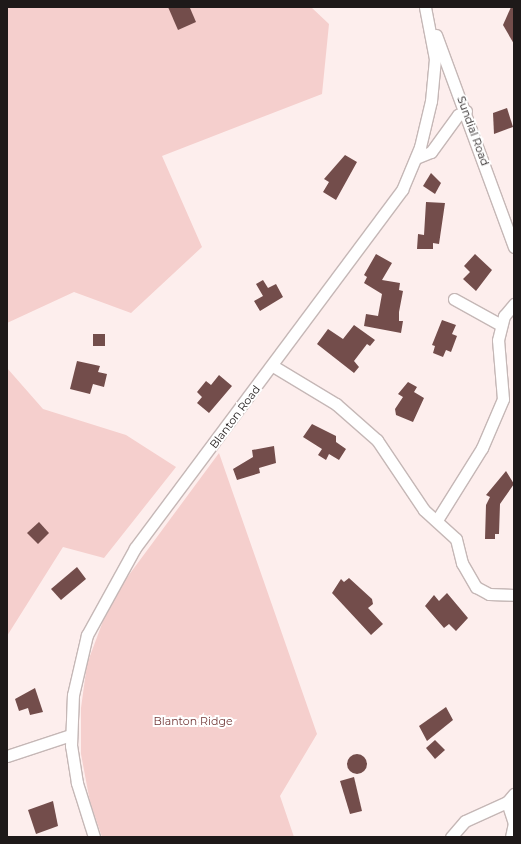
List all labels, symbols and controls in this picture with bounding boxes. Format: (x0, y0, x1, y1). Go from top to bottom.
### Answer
street label: Sundial Road (454, 94, 492, 168)
street label: Blanton Road (207, 383, 263, 451)
park label: Blanton Ridge (153, 714, 233, 728)

